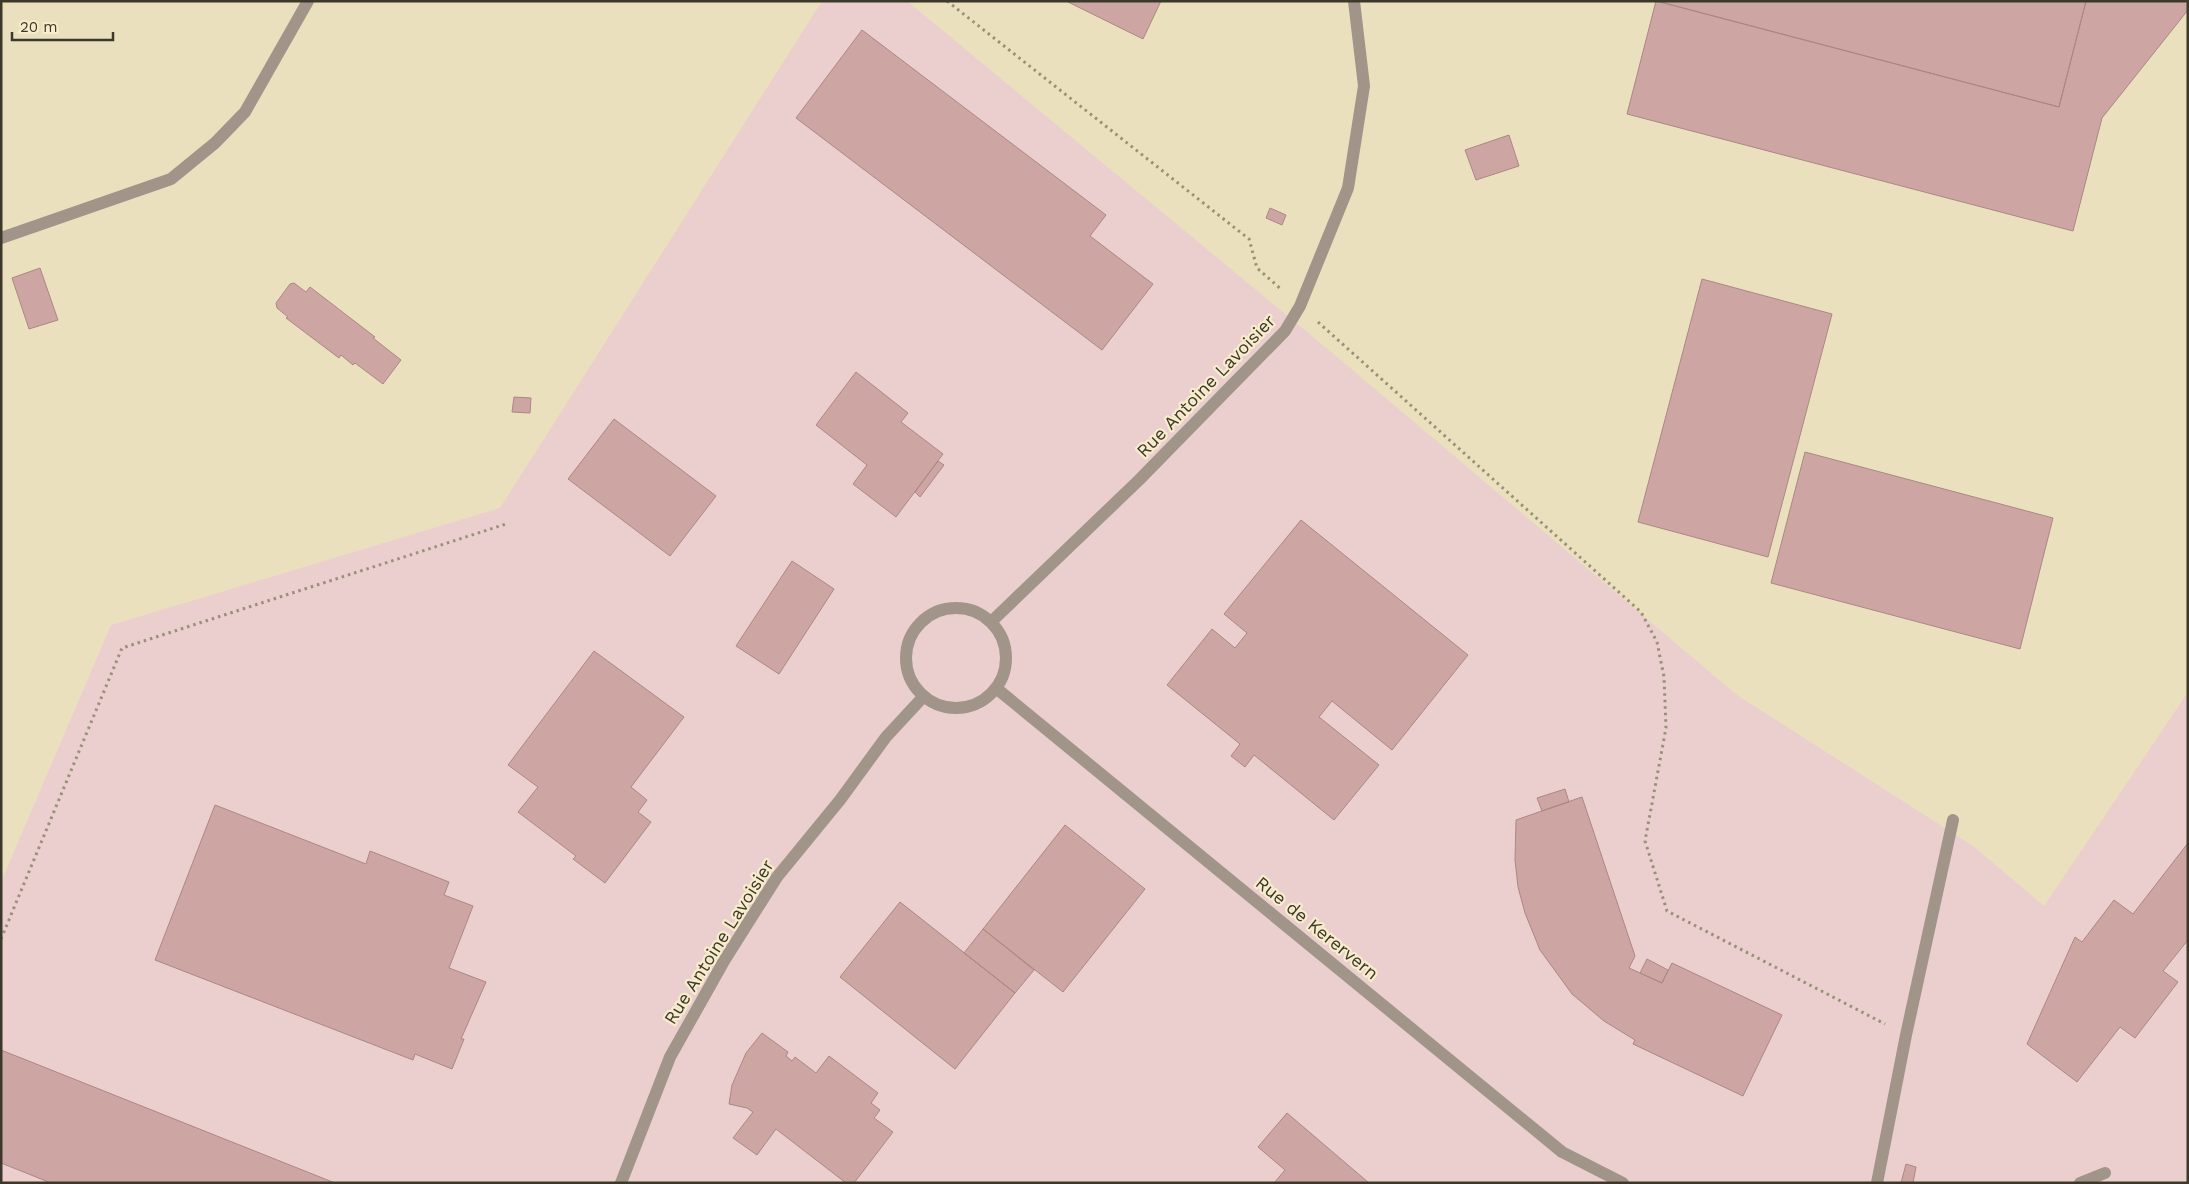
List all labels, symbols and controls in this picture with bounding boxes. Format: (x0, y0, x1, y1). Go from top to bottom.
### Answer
scale bar (12, 10, 114, 42)
text: 20 m (20, 18, 58, 36)
street label: Rue Antoine Lavoisier (1132, 310, 1279, 461)
street label: Rue Antoine Lavoisier (659, 856, 778, 1028)
street label: Rue de Kerervern (1252, 872, 1383, 983)

